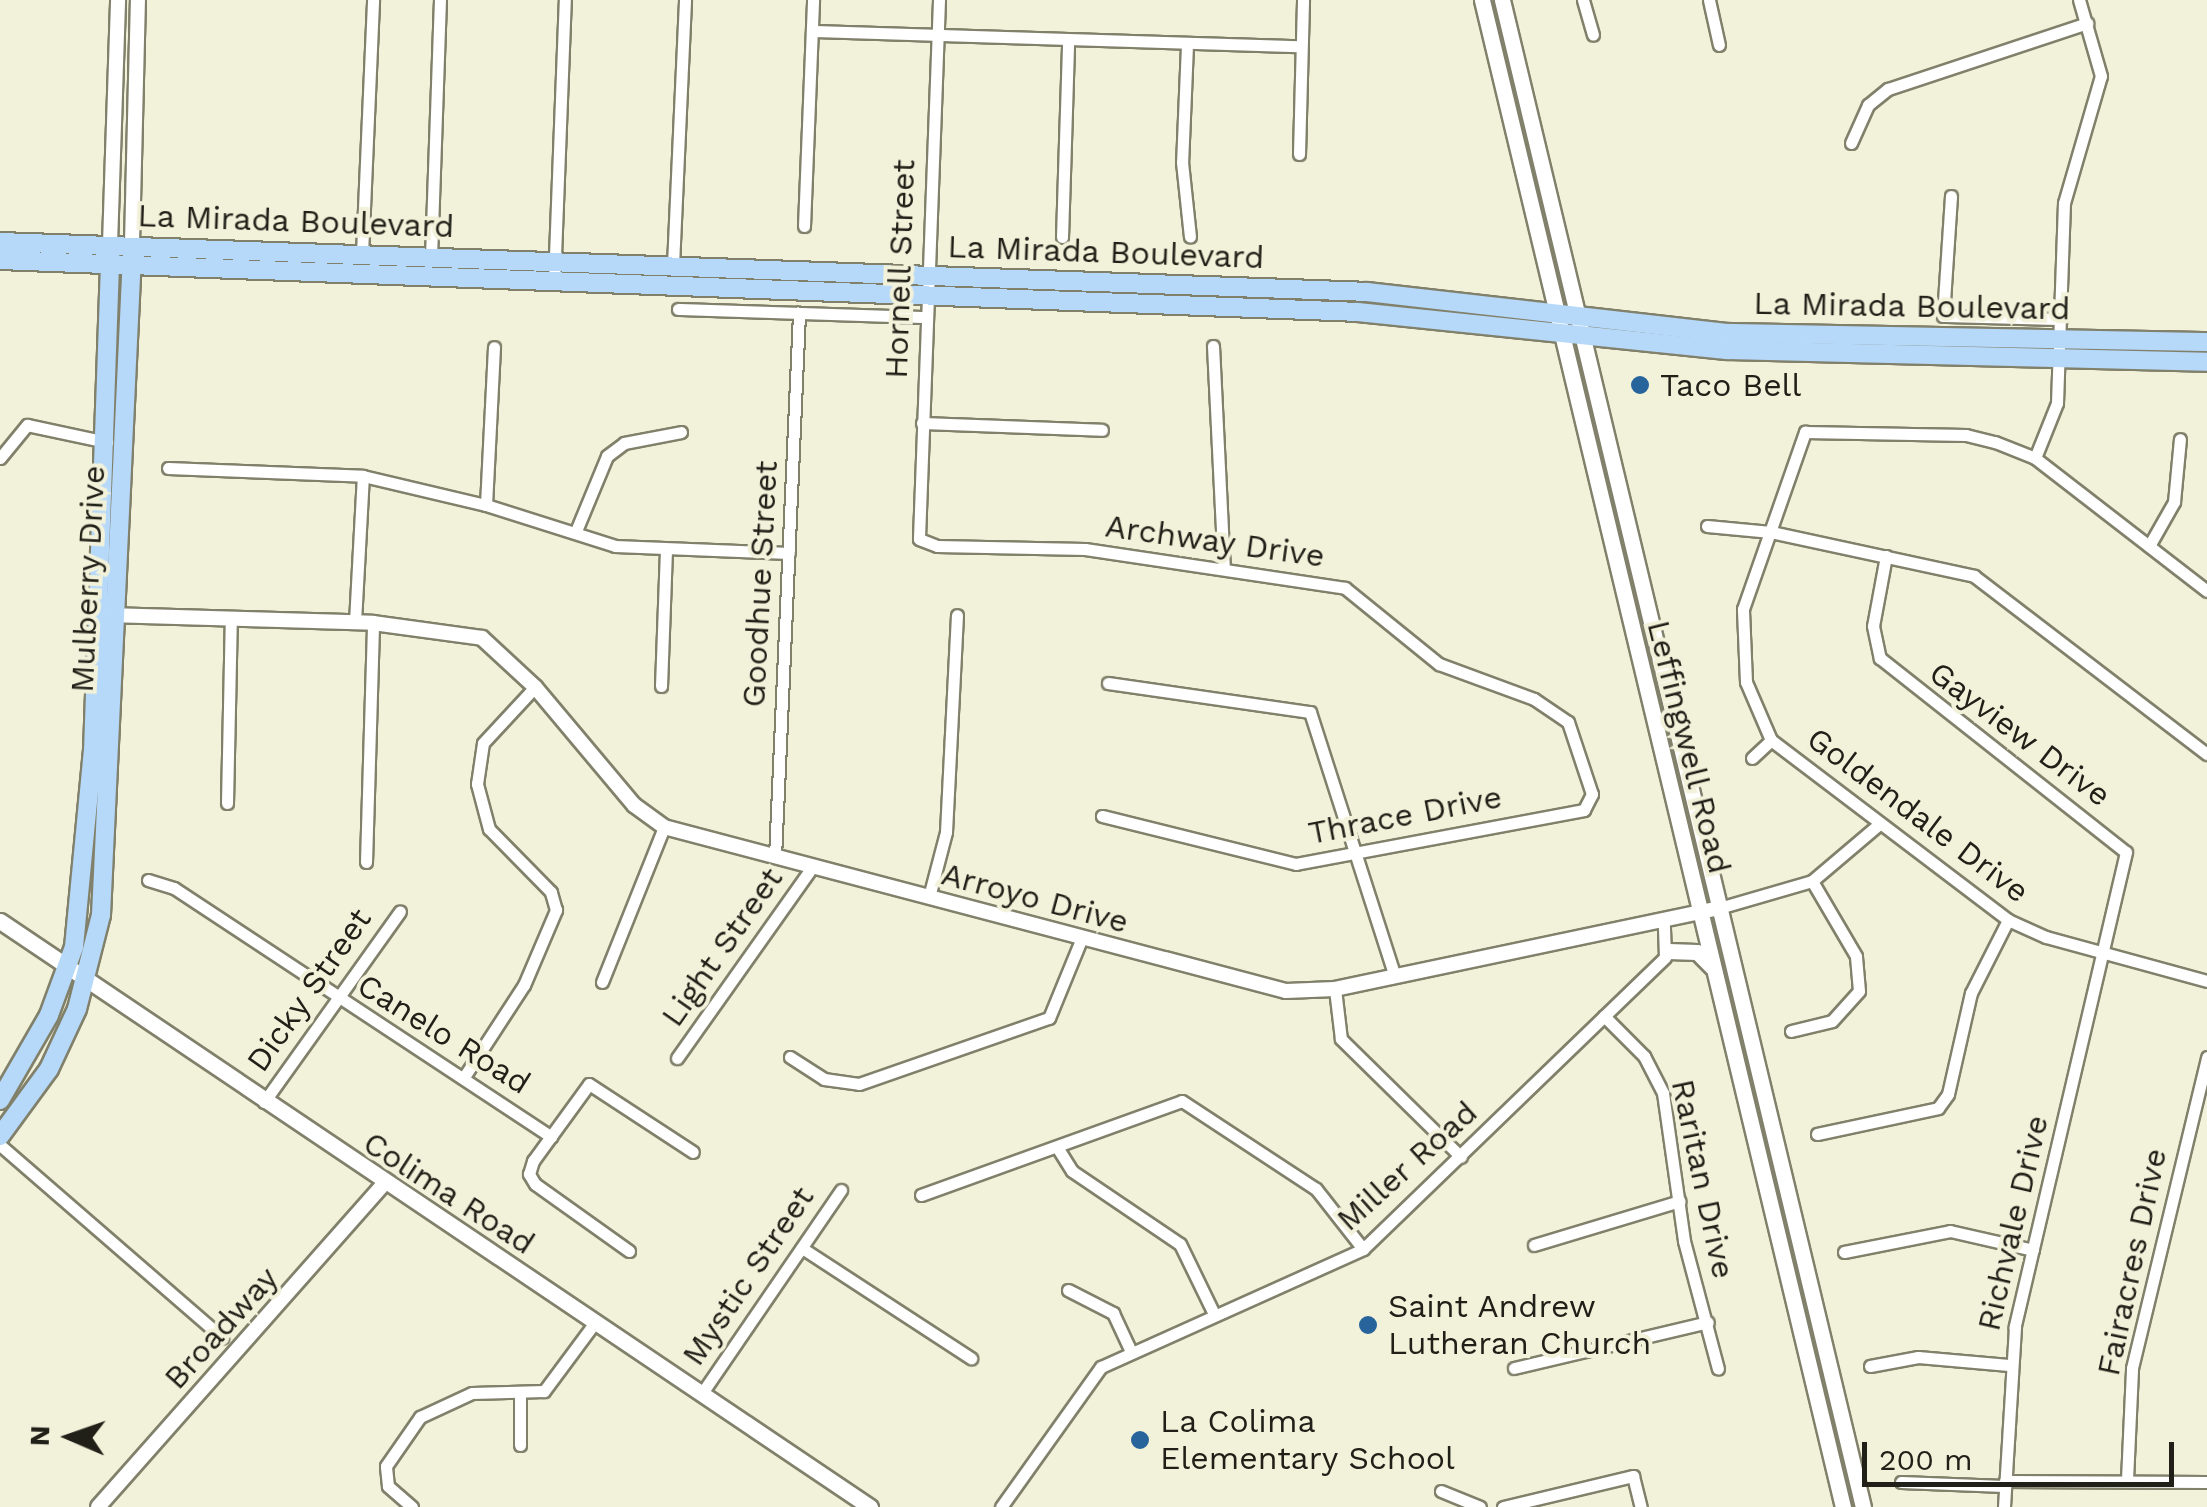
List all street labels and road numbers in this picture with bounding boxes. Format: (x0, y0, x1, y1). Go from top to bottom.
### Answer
street label: Hornell Street (877, 158, 923, 380)
street label: La Mirada Boulevard (136, 196, 456, 246)
street label: La Mirada Boulevard (946, 227, 1266, 277)
street label: La Mirada Boulevard (1752, 284, 2072, 328)
street label: Goodhue Street (734, 460, 786, 708)
street label: Mulberry Drive (63, 464, 113, 694)
street label: Archway Drive (1103, 507, 1327, 575)
street label: Leffingwell Road (1639, 616, 1739, 878)
street label: Gayview Drive (1922, 653, 2118, 815)
street label: Goldendale Drive (1800, 719, 2036, 911)
street label: Thrace Drive (1305, 777, 1505, 853)
street label: Arroyo Drive (937, 855, 1133, 941)
street label: Light Street (653, 860, 791, 1034)
street label: Dicky Street (238, 901, 380, 1079)
street label: Canelo Road (351, 966, 537, 1102)
street label: Raritan Drive (1663, 1076, 1743, 1282)
street label: Miller Road (1329, 1093, 1485, 1239)
street label: Richvale Drive (1970, 1111, 2056, 1335)
street label: Colima Road (356, 1123, 542, 1263)
street label: Fairacres Drive (2089, 1145, 2175, 1379)
street label: Mystic Street (674, 1179, 822, 1373)
street label: Broadway (156, 1259, 286, 1397)

